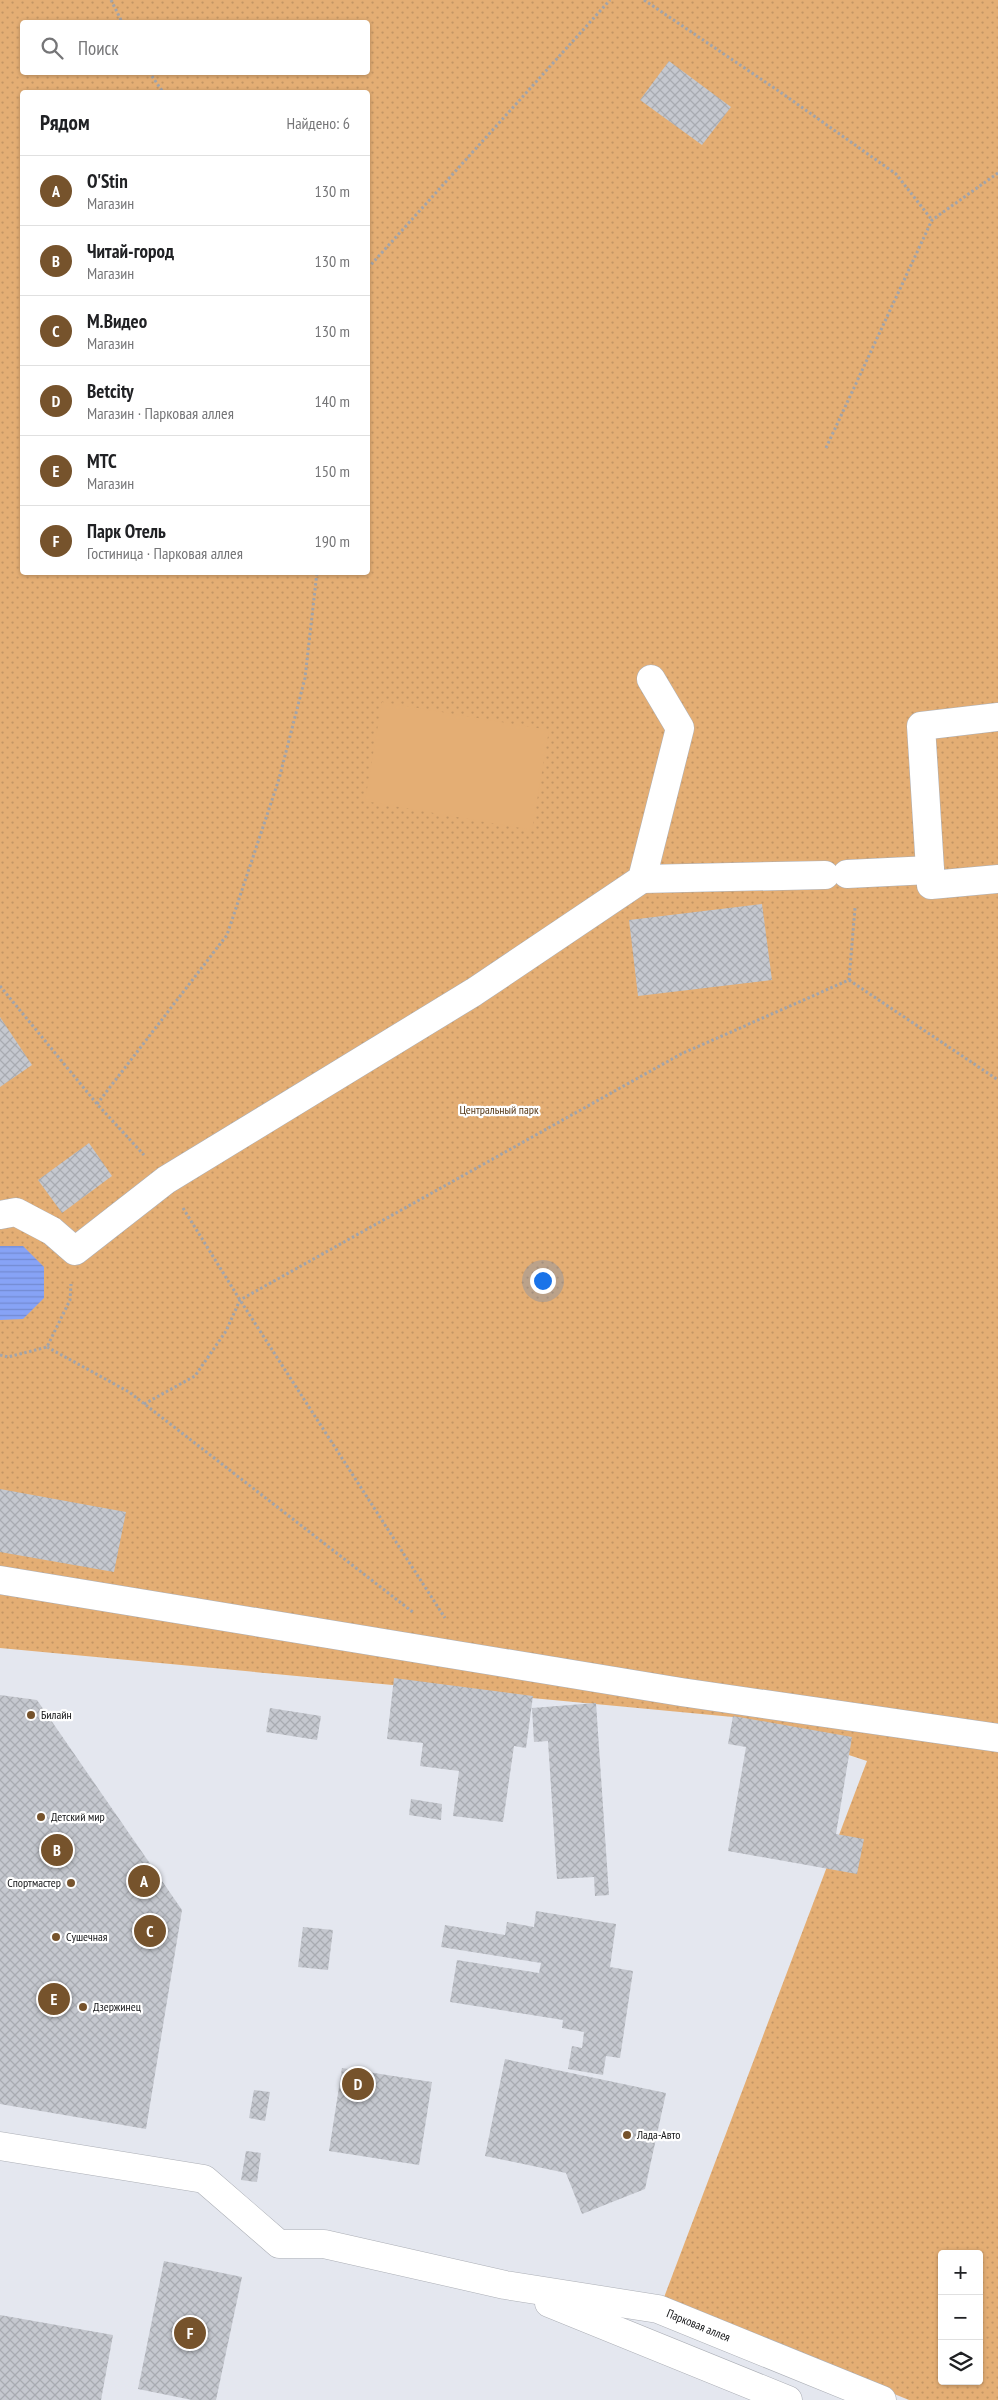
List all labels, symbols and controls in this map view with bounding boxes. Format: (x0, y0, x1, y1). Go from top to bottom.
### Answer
search box (20, 20, 370, 75)
icon: search (38, 34, 66, 62)
text: Поиск (78, 36, 119, 60)
text: Рядом (40, 109, 90, 136)
text: Найдено: 6 (287, 113, 350, 133)
text: O'Stin (87, 169, 128, 193)
text: A (52, 181, 60, 201)
text: 130 m (315, 181, 350, 201)
text: Магазин (87, 193, 134, 213)
text: Читай-город (87, 239, 174, 263)
text: B (52, 251, 60, 271)
text: 130 m (315, 251, 350, 271)
text: Магазин (87, 263, 134, 283)
text: М.Видео (87, 309, 147, 333)
text: C (52, 321, 60, 341)
text: 130 m (315, 321, 350, 341)
text: Магазин (87, 333, 134, 353)
text: Betcity (87, 379, 134, 403)
text: D (52, 391, 60, 411)
text: 140 m (315, 391, 350, 411)
text: Магазин · Парковая аллея (87, 403, 234, 423)
text: МТС (87, 449, 117, 473)
text: E (53, 461, 59, 481)
text: 150 m (315, 461, 350, 481)
text: Магазин (87, 473, 134, 493)
text: Парк Отель (87, 519, 166, 543)
text: F (53, 531, 59, 551)
text: 190 m (315, 531, 350, 551)
text: Гостиница · Парковая аллея (87, 543, 243, 563)
park label: Центральный парк (459, 1102, 539, 1117)
your location (530, 1268, 556, 1294)
place label: Билайн (41, 1707, 72, 1722)
marker: Билайн (25, 1709, 37, 1721)
place label: Детский мир (51, 1809, 105, 1824)
marker: Детский мир (35, 1811, 47, 1823)
pin: B (41, 1831, 73, 1869)
pin: A (128, 1862, 160, 1900)
place label: Спортмастер (7, 1875, 61, 1890)
marker: Спортмастер (65, 1877, 77, 1889)
pin: C (134, 1912, 166, 1950)
place label: Сушечная (66, 1929, 108, 1944)
marker: Сушечная (50, 1931, 62, 1943)
pin: E (38, 1980, 70, 2018)
place label: Дзержинец (93, 1999, 142, 2014)
marker: Дзержинец (77, 2001, 89, 2013)
pin: D (342, 2065, 374, 2103)
place label: Лада-Авто (636, 2127, 680, 2142)
marker: Лада-Авто (621, 2129, 633, 2141)
map controls (938, 2250, 983, 2385)
button: + (938, 2250, 983, 2295)
button: − (938, 2295, 983, 2340)
street label: Парковая аллея (665, 2305, 733, 2345)
pin: F (174, 2314, 206, 2352)
button: layers (938, 2340, 983, 2385)

